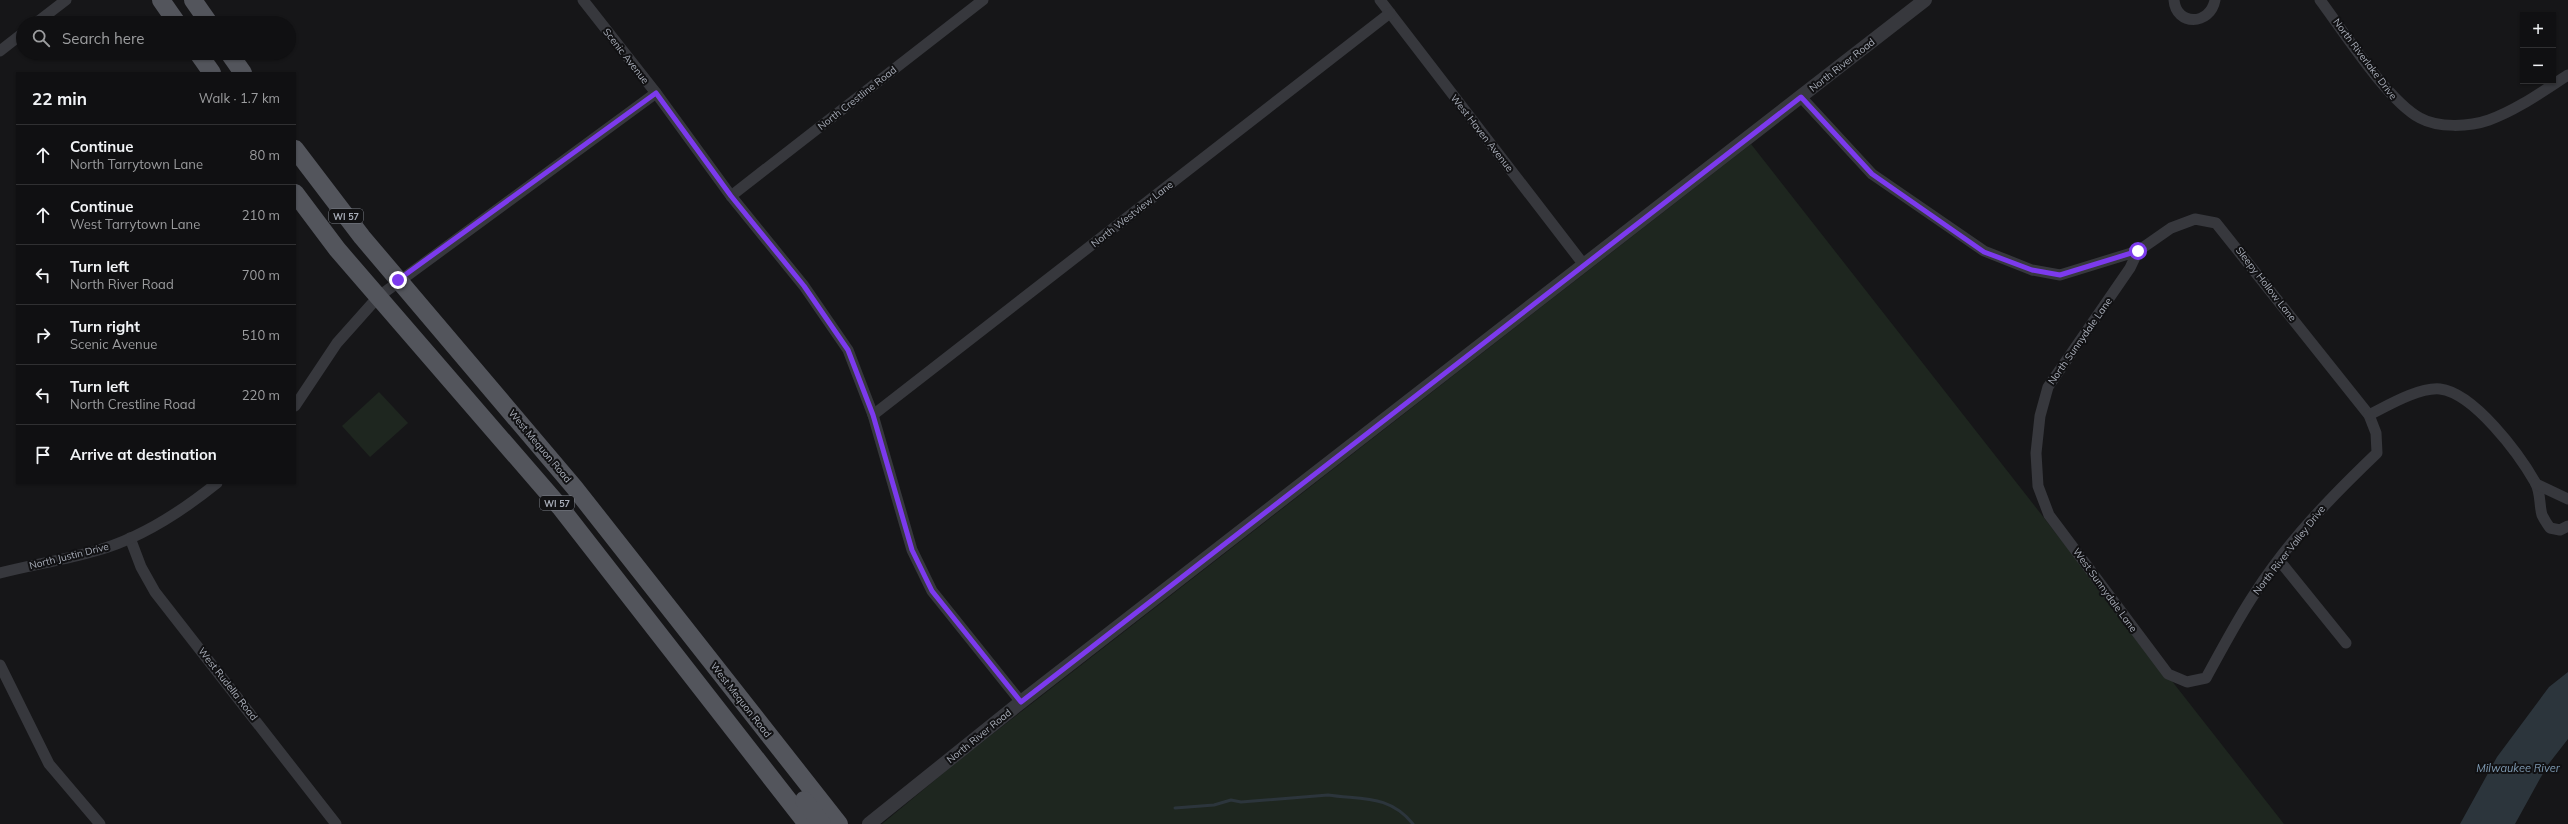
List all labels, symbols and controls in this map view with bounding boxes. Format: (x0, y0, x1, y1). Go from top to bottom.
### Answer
map controls (2520, 12, 2556, 84)
button: + (2520, 12, 2556, 48)
search box (16, 16, 296, 60)
street label: North Riverlake Drive (2330, 16, 2400, 102)
street label: Scenic Avenue (600, 26, 652, 86)
icon: search (30, 27, 52, 49)
text: Search here (62, 29, 144, 48)
street label: North River Road (1807, 35, 1877, 95)
button: − (2520, 48, 2556, 84)
street label: North Crestline Road (815, 63, 899, 133)
text: 22 min (32, 88, 87, 109)
text: Walk · 1.7 km (199, 90, 280, 106)
street label: West Haven Avenue (1448, 92, 1516, 174)
text: Continue (70, 137, 133, 156)
icon: ahead (32, 144, 54, 166)
text: 80 m (250, 147, 280, 163)
text: North Tarrytown Lane (70, 156, 203, 172)
street label: North Westview Lane (1088, 178, 1176, 250)
text: Continue (70, 197, 133, 216)
icon: ahead (32, 204, 54, 226)
text: 210 m (242, 207, 280, 223)
road number: WI 57 (329, 209, 363, 223)
text: West Tarrytown Lane (70, 216, 200, 232)
route start (2129, 242, 2147, 260)
street label: Sleepy Hollow Lane (2233, 244, 2299, 324)
text: Turn left (70, 257, 129, 276)
icon: left (32, 264, 54, 286)
text: 700 m (242, 267, 280, 283)
route end (389, 271, 407, 289)
text: North River Road (70, 276, 174, 292)
street label: North Sunnydale Lane (2045, 295, 2115, 387)
text: Turn right (70, 317, 140, 336)
icon: right (32, 324, 54, 346)
text: 510 m (242, 327, 280, 343)
text: Scenic Avenue (70, 336, 157, 352)
text: Turn left (70, 377, 129, 396)
icon: left (32, 384, 54, 406)
text: 220 m (242, 387, 280, 403)
text: North Crestline Road (70, 396, 195, 412)
street label: West Mequon Road (506, 407, 574, 485)
icon: arrive (32, 444, 54, 466)
text: Arrive at destination (70, 445, 217, 464)
road number: WI 57 (540, 496, 574, 510)
street label: North River Valley Drive (2250, 503, 2328, 597)
street label: North Justin Drive (28, 540, 110, 572)
street label: West Sunnydale Lane (2070, 545, 2140, 635)
street label: West Rudella Road (195, 645, 261, 723)
street label: West Mequon Road (708, 660, 774, 740)
street label: North River Road (944, 706, 1014, 766)
water label: Milwaukee River (2476, 761, 2561, 775)

